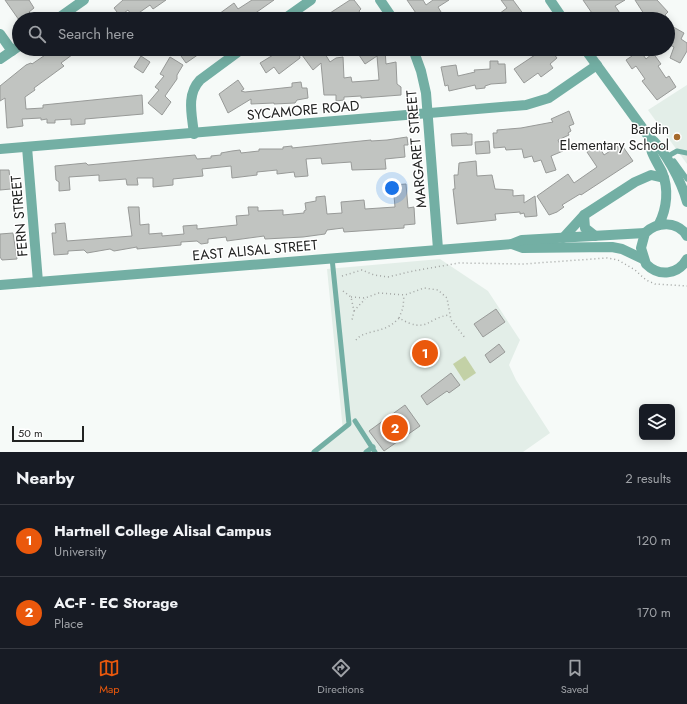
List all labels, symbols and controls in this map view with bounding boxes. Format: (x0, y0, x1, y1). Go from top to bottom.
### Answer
search box (12, 12, 675, 56)
icon: search (26, 23, 48, 45)
text: Search here (58, 23, 134, 45)
street label: MARGARET STREET (401, 89, 431, 209)
street label: SYCAMORE ROAD (246, 95, 360, 125)
place label: Bardin Elementary School (559, 119, 669, 155)
marker: Bardin Elementary School (672, 132, 682, 142)
street label: FERN STREET (5, 174, 33, 257)
your location (382, 178, 402, 198)
street label: EAST ALISAL STREET (192, 235, 319, 265)
pin: 1 (412, 338, 438, 368)
map controls (639, 404, 675, 440)
button: layers (639, 404, 675, 440)
pin: 2 (382, 413, 408, 443)
scale bar (12, 424, 84, 443)
text: 50 m (18, 425, 43, 441)
text: Nearby (16, 466, 74, 490)
text: 2 results (625, 469, 671, 488)
text: Hartnell College Alisal Campus (54, 520, 271, 542)
text: 1 (26, 531, 32, 550)
text: 120 m (636, 531, 671, 550)
text: University (54, 542, 106, 561)
text: AC-F - EC Storage (54, 592, 178, 614)
text: 2 (25, 603, 33, 622)
text: 170 m (636, 603, 671, 622)
text: Place (54, 614, 83, 633)
tab: Map (98, 657, 120, 697)
tab: Directions (317, 657, 364, 697)
tab: Saved (561, 657, 589, 697)

